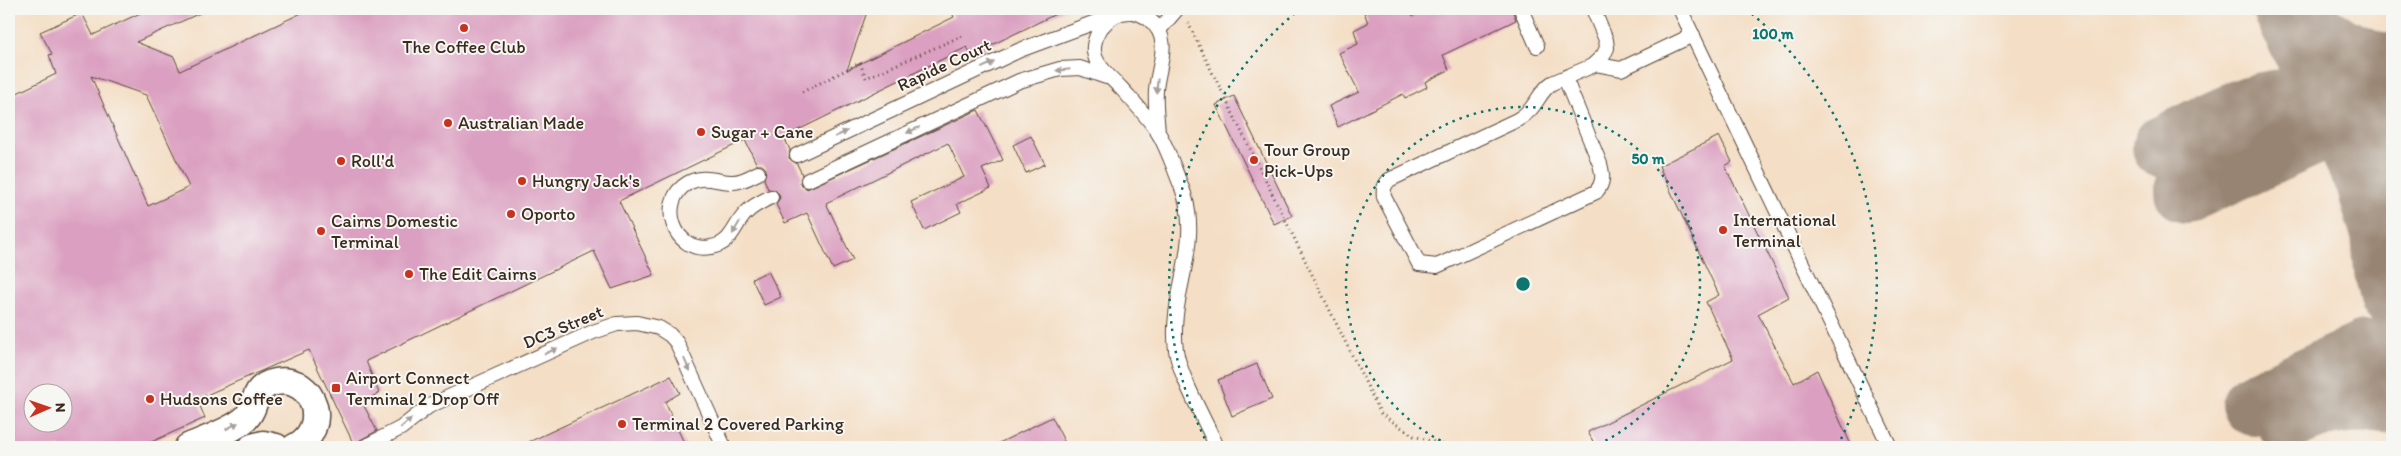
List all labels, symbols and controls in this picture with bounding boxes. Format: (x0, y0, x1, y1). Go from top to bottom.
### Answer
marker: The Coffee Club (458, 22, 470, 34)
text: 100 m (1752, 25, 1794, 43)
street label: Rapide Court (893, 34, 995, 96)
place label: The Coffee Club (402, 36, 526, 58)
one-way arrow (981, 61, 995, 69)
one-way arrow (1054, 66, 1070, 74)
one-way arrow (1153, 78, 1161, 94)
place label: Australian Made (458, 112, 584, 134)
marker: Australian Made (442, 117, 454, 129)
place label: Sugar + Cane (711, 121, 813, 143)
marker: Sugar + Cane (695, 126, 707, 138)
one-way arrow (906, 127, 920, 135)
one-way arrow (834, 130, 848, 138)
place label: Tour Group Pick-Ups (1264, 139, 1350, 182)
place label: Roll'd (351, 150, 395, 172)
text: 50 m (1631, 150, 1665, 168)
marker: Tour Group Pick-Ups (1248, 154, 1260, 166)
marker: Roll'd (335, 155, 347, 167)
place label: Hungry Jack's (532, 170, 640, 192)
marker: Hungry Jack's (516, 175, 528, 187)
place label: Oporto (521, 203, 576, 225)
marker: Oporto (505, 208, 517, 220)
place label: International Terminal (1733, 209, 1836, 252)
place label: Cairns Domestic Terminal (331, 210, 458, 253)
one-way arrow (731, 222, 740, 235)
marker: International Terminal (1717, 224, 1729, 236)
marker: Cairns Domestic Terminal (315, 225, 327, 237)
place label: The Edit Cairns (419, 263, 537, 285)
marker: The Edit Cairns (403, 268, 415, 280)
centre of rings (1514, 275, 1532, 293)
street label: DC3 Street (520, 300, 607, 354)
one-way arrow (544, 347, 558, 355)
one-way arrow (684, 358, 692, 372)
place label: Airport Connect Terminal 2 Drop Off (346, 367, 500, 410)
marker: Airport Connect Terminal 2 Drop Off (330, 382, 342, 394)
north arrow (22, 384, 72, 434)
place label: Hudsons Coffee (160, 388, 283, 410)
marker: Hudsons Coffee (144, 393, 156, 405)
text: N (52, 403, 69, 413)
place label: Terminal 2 Covered Parking (632, 413, 845, 435)
one-way arrow (400, 418, 412, 429)
marker: Terminal 2 Covered Parking (616, 418, 628, 430)
one-way arrow (225, 422, 239, 430)

